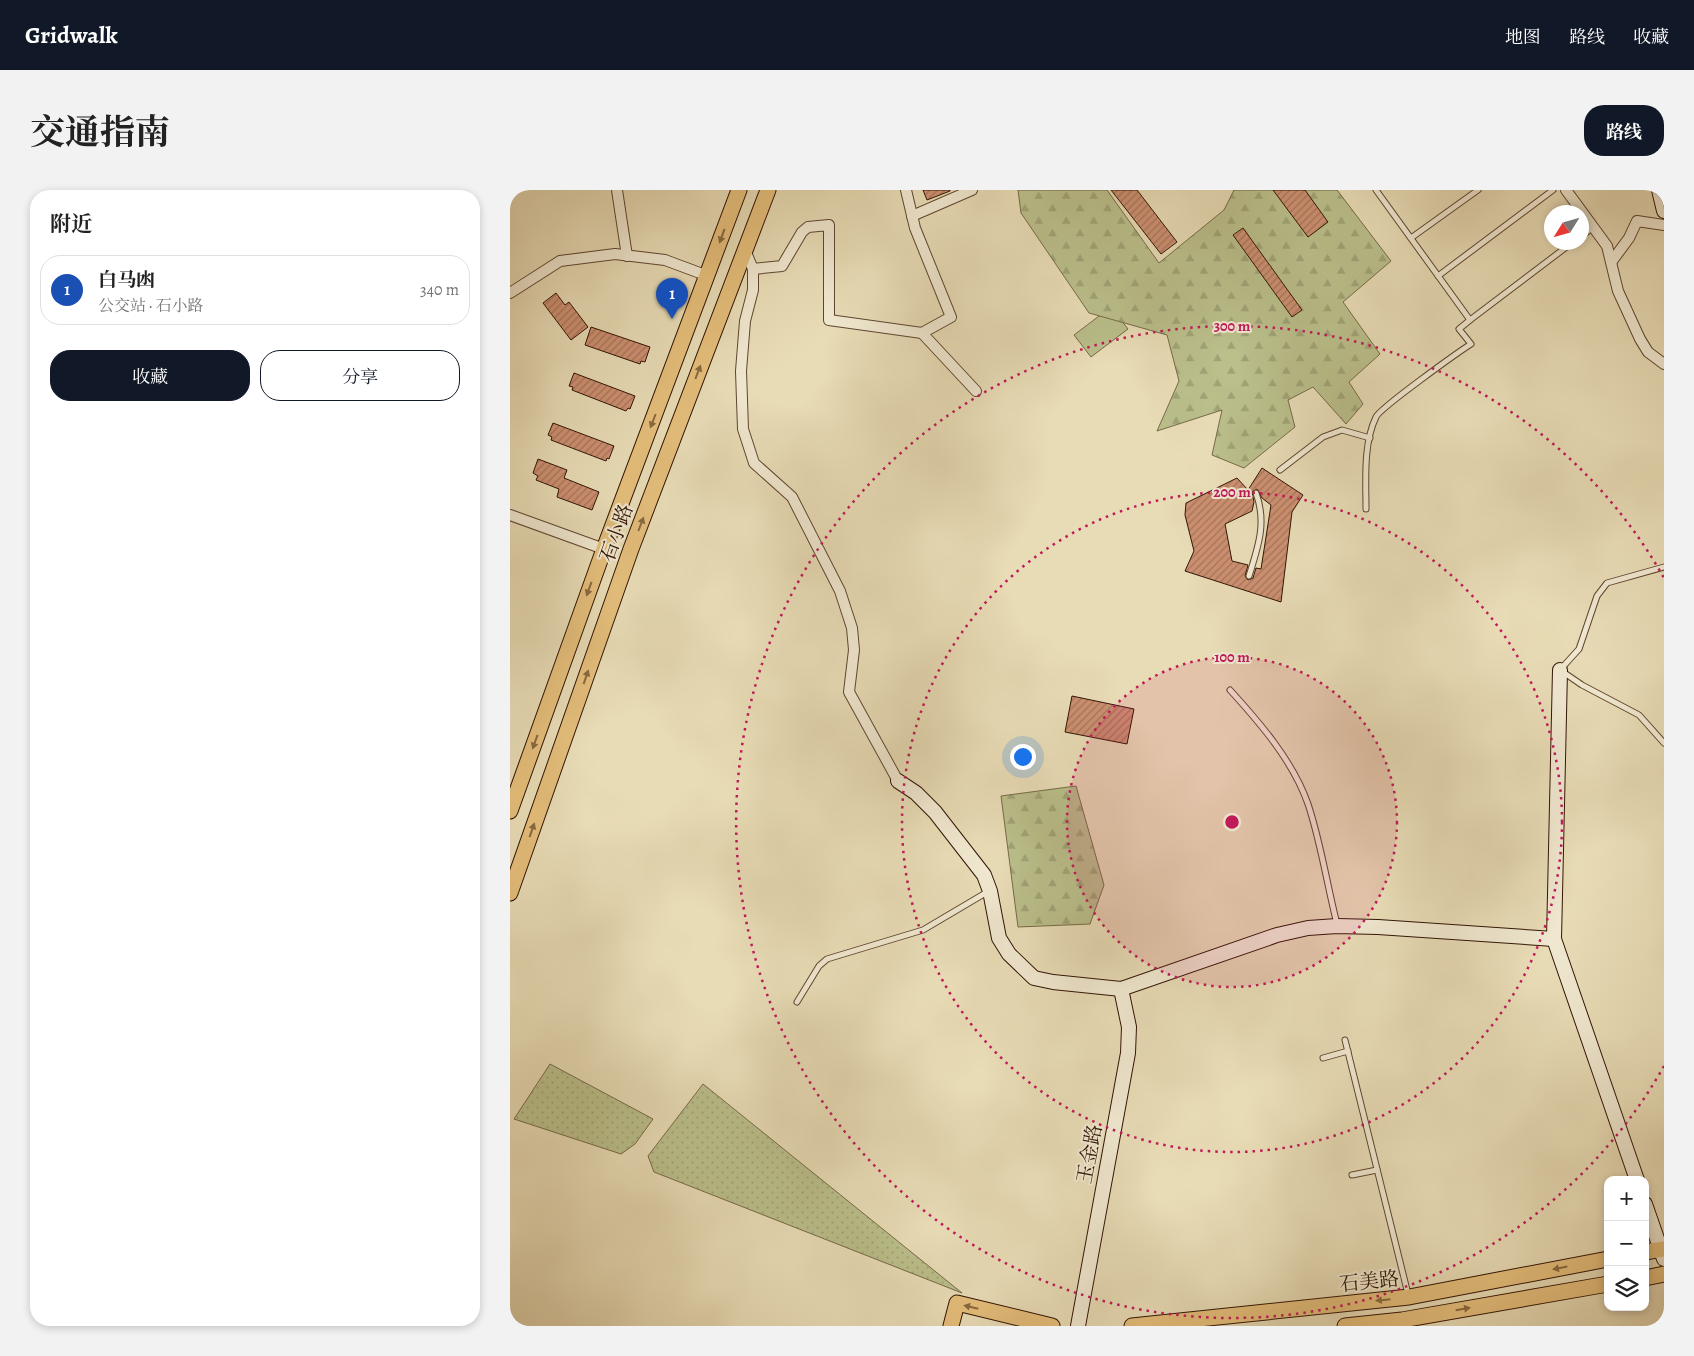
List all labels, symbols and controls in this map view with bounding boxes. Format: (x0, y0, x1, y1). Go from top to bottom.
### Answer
text: Gridwalk (25, 19, 118, 51)
text: 地图 (1505, 25, 1541, 49)
text: 路线 (1569, 25, 1605, 49)
text: 收藏 (1633, 25, 1669, 49)
button: 路线 (1584, 105, 1664, 156)
text: 交通指南 (30, 108, 170, 156)
north arrow (1544, 205, 1589, 250)
text: 附近 (50, 210, 92, 238)
one-way arrow (718, 229, 726, 244)
text: 白马凼 (98, 267, 155, 293)
pin: 1 (656, 278, 688, 319)
text: 1 (64, 279, 70, 301)
text: 340 m (420, 279, 459, 301)
text: 公交站 · 石小路 (98, 295, 204, 317)
text: 300 m (1214, 316, 1251, 336)
button: 收藏 (50, 350, 250, 401)
button: 分享 (260, 350, 460, 401)
one-way arrow (694, 364, 702, 379)
one-way arrow (648, 413, 656, 428)
text: 200 m (1213, 482, 1251, 502)
street label: 石小路 (594, 500, 639, 566)
one-way arrow (637, 516, 645, 531)
one-way arrow (585, 582, 593, 597)
text: 100 m (1214, 647, 1250, 667)
one-way arrow (582, 669, 590, 684)
one-way arrow (531, 735, 539, 750)
your location (1010, 744, 1036, 770)
centre of rings (1223, 813, 1241, 831)
one-way arrow (528, 822, 536, 837)
street label: 玉金路 (1071, 1122, 1108, 1186)
map controls (1604, 1176, 1649, 1311)
button: + (1604, 1176, 1649, 1221)
button: − (1604, 1221, 1649, 1266)
street label: 石美路 (1338, 1265, 1400, 1298)
one-way arrow (1551, 1265, 1567, 1273)
button: layers (1604, 1266, 1649, 1311)
one-way arrow (1374, 1296, 1390, 1304)
one-way arrow (963, 1303, 978, 1311)
one-way arrow (1455, 1305, 1471, 1313)

